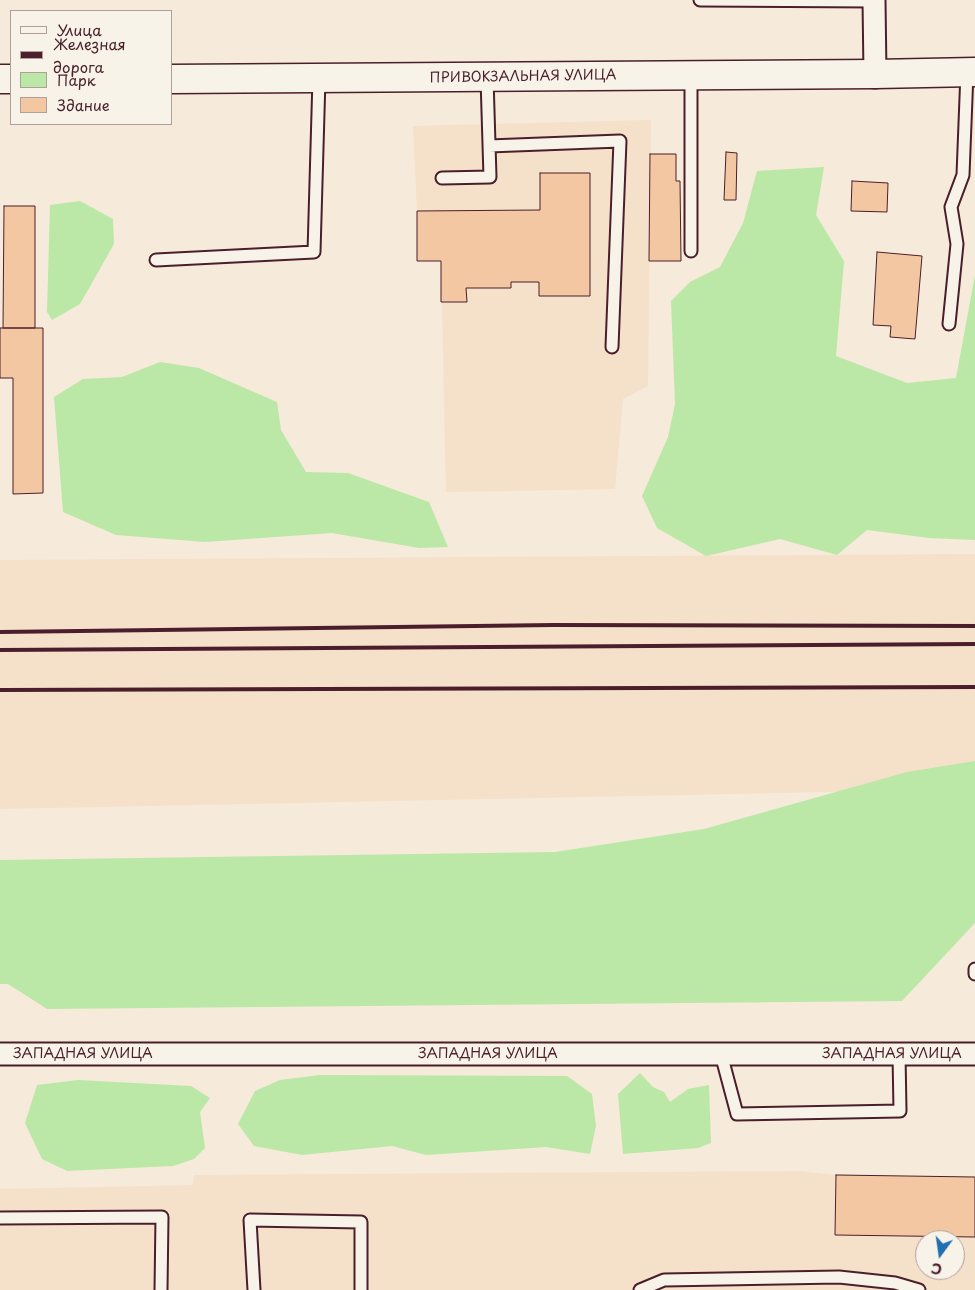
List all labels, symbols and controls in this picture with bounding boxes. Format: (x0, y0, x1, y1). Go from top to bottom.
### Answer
legend (10, 10, 172, 125)
text: Улица (57, 18, 102, 41)
text: Железная дорога (53, 32, 126, 78)
street label: ПРИВОКЗАЛЬНАЯ УЛИЦА (430, 67, 616, 87)
text: Парк (57, 68, 96, 91)
text: Здание (57, 93, 110, 116)
street label: ЗАПАДНАЯ УЛИЦА (13, 1046, 153, 1062)
street label: ЗАПАДНАЯ УЛИЦА (418, 1046, 558, 1062)
street label: ЗАПАДНАЯ УЛИЦА (822, 1046, 962, 1062)
north arrow (915, 1230, 965, 1280)
text: С (929, 1258, 944, 1281)

